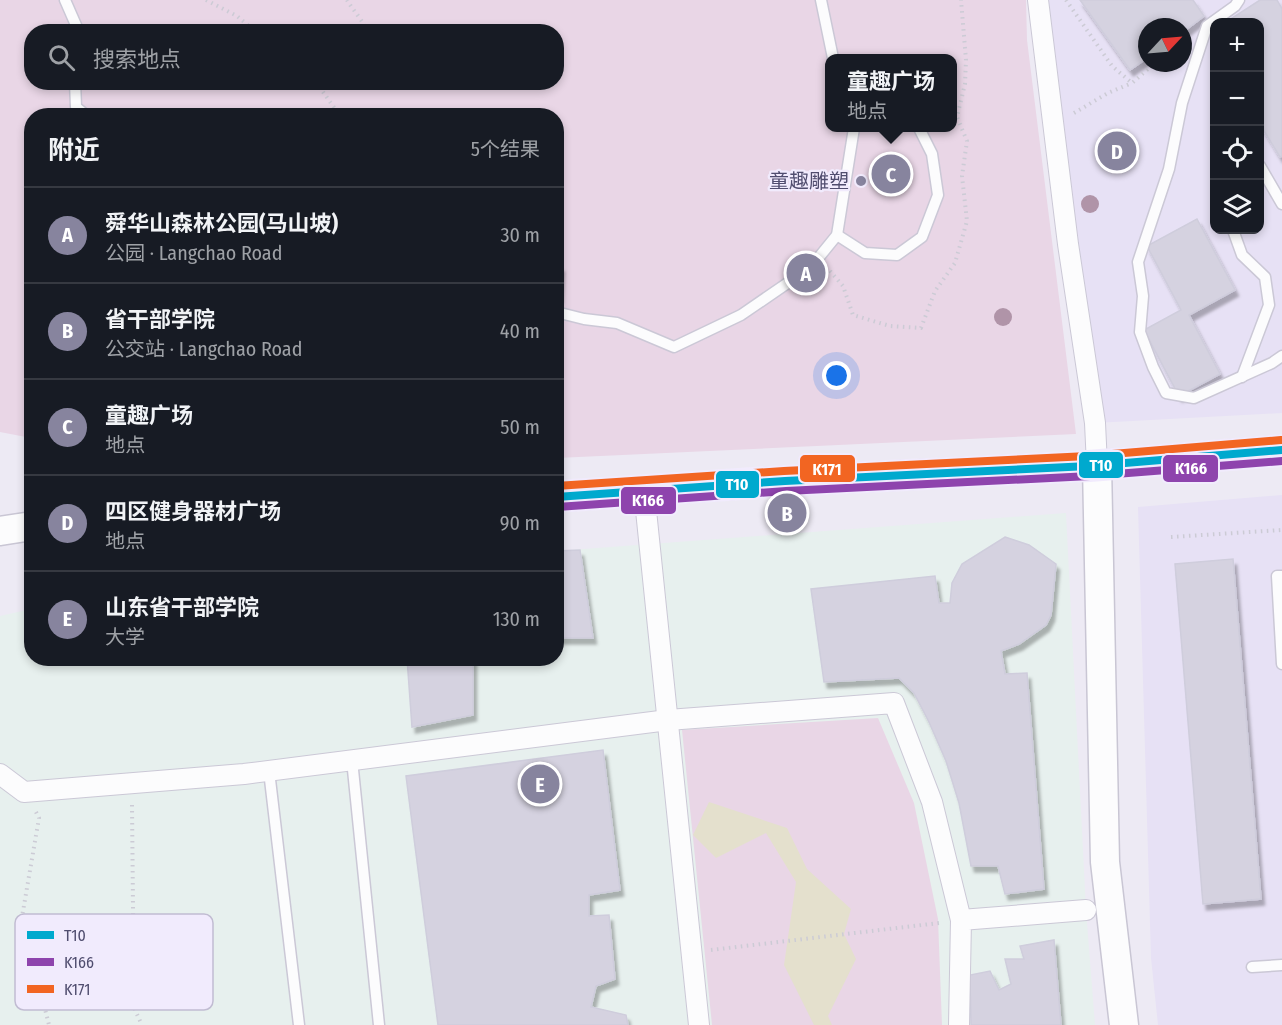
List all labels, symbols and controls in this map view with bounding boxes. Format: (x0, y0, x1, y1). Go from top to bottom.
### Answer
north arrow (1138, 18, 1192, 72)
map controls (1210, 18, 1264, 234)
button: + (1210, 18, 1264, 72)
search box (24, 24, 564, 90)
icon: search (45, 41, 78, 74)
text: 搜索地点 (93, 46, 181, 73)
popup (825, 54, 957, 132)
text: 童趣广场 (847, 68, 935, 95)
button: − (1210, 72, 1264, 126)
text: 地点 (847, 99, 887, 123)
button: locate (1210, 126, 1264, 180)
pin: D (1098, 128, 1136, 174)
text: 附近 (48, 135, 100, 166)
text: 5个结果 (471, 137, 540, 161)
pin: C (872, 152, 910, 196)
place label: 童趣雕塑 (769, 169, 849, 193)
marker: 童趣雕塑 (854, 174, 868, 188)
button: layers (1210, 180, 1264, 234)
text: 舜华山森林公园(马山坡) (105, 210, 338, 237)
text: A (62, 223, 73, 247)
text: 30 m (500, 223, 540, 247)
text: 公园 · Langchao Road (105, 241, 282, 265)
pin: A (786, 250, 826, 296)
text: 省干部学院 (105, 306, 215, 333)
text: B (62, 319, 73, 343)
text: 40 m (500, 319, 540, 343)
text: 公交站 · Langchao Road (105, 337, 302, 361)
your location (822, 361, 851, 390)
text: 童趣广场 (105, 402, 193, 429)
text: C (62, 415, 73, 439)
text: 50 m (500, 415, 540, 439)
text: 地点 (105, 433, 145, 457)
line badge: T10 (1078, 451, 1124, 479)
line badge: K171 (799, 454, 856, 483)
line badge: K166 (1162, 454, 1219, 483)
text: T10 (1089, 456, 1113, 475)
text: K166 (1175, 459, 1207, 478)
text: K171 (813, 460, 841, 479)
line badge: T10 (715, 470, 760, 499)
text: T10 (725, 475, 749, 494)
line badge: K166 (620, 486, 677, 515)
pin: B (768, 490, 806, 536)
text: K166 (632, 491, 664, 510)
text: 四区健身器材广场 (105, 498, 281, 525)
text: D (62, 511, 73, 535)
text: 90 m (500, 511, 540, 535)
text: 地点 (105, 529, 145, 553)
text: 山东省干部学院 (105, 594, 259, 621)
text: E (63, 607, 72, 631)
text: 130 m (493, 607, 540, 631)
text: 大学 (105, 625, 145, 649)
pin: E (520, 762, 560, 806)
legend (15, 914, 213, 1010)
text: T10 (64, 926, 86, 945)
text: K166 (64, 953, 94, 972)
text: K171 (64, 980, 91, 999)

